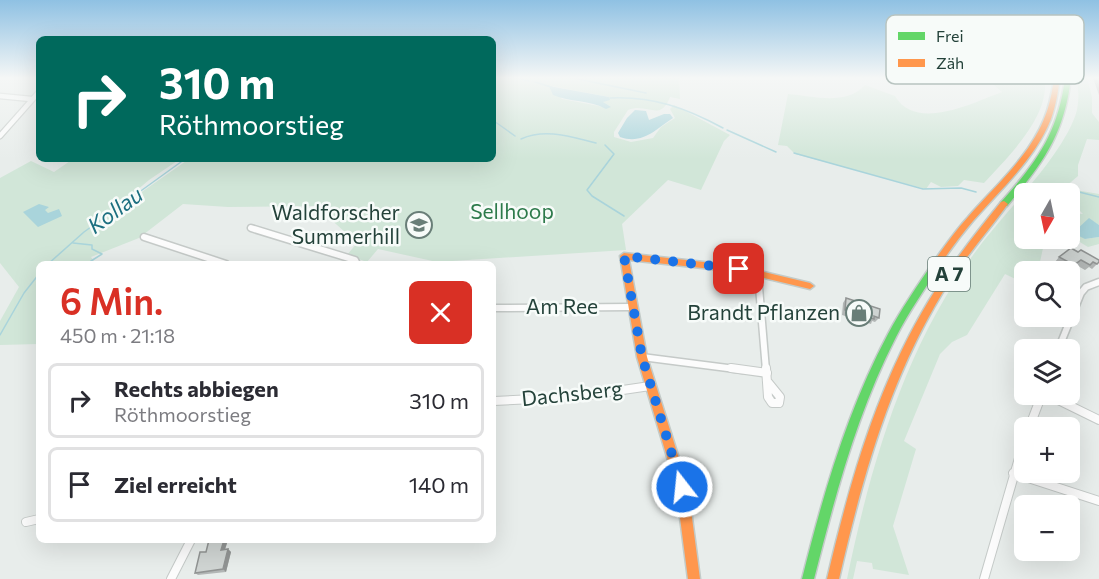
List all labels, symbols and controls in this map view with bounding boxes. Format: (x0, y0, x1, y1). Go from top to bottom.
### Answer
legend (886, 15, 1084, 84)
text: Frei (936, 26, 964, 45)
text: Zäh (936, 53, 964, 72)
text: 310 m (159, 56, 275, 108)
icon: right (60, 60, 138, 138)
text: Röthmoorstieg (159, 108, 344, 141)
water label: Kollau (82, 181, 148, 239)
north arrow (1014, 183, 1080, 249)
map controls (1014, 183, 1080, 561)
park label: Sellhoop (470, 198, 554, 223)
place label: Waldforscher Summerhill (271, 199, 400, 248)
school or university icon: Waldforscher Summerhill (404, 210, 434, 240)
pin (713, 243, 764, 294)
icon: arrive (722, 252, 755, 285)
road number: A 7 (928, 257, 970, 291)
button: search (1014, 261, 1080, 327)
text: 6 Min. (60, 278, 163, 322)
button: close (409, 281, 472, 344)
street label: Am Ree (526, 293, 598, 318)
shop icon: Brandt Pflanzen (844, 298, 874, 328)
place label: Brandt Pflanzen (687, 299, 840, 324)
text: 450 m · 21:18 (60, 323, 175, 347)
button: layers (1014, 339, 1080, 405)
text: Rechts abbiegen (114, 375, 279, 402)
street label: Dachsberg (520, 375, 624, 410)
icon: right (63, 384, 96, 417)
text: 310 m (409, 387, 469, 414)
text: Röthmoorstieg (114, 402, 251, 426)
button: + (1014, 417, 1080, 483)
position arrow (650, 455, 714, 519)
icon: arrive (63, 468, 96, 501)
text: Ziel erreicht (114, 471, 237, 498)
text: 140 m (409, 471, 469, 498)
button: − (1014, 495, 1080, 561)

